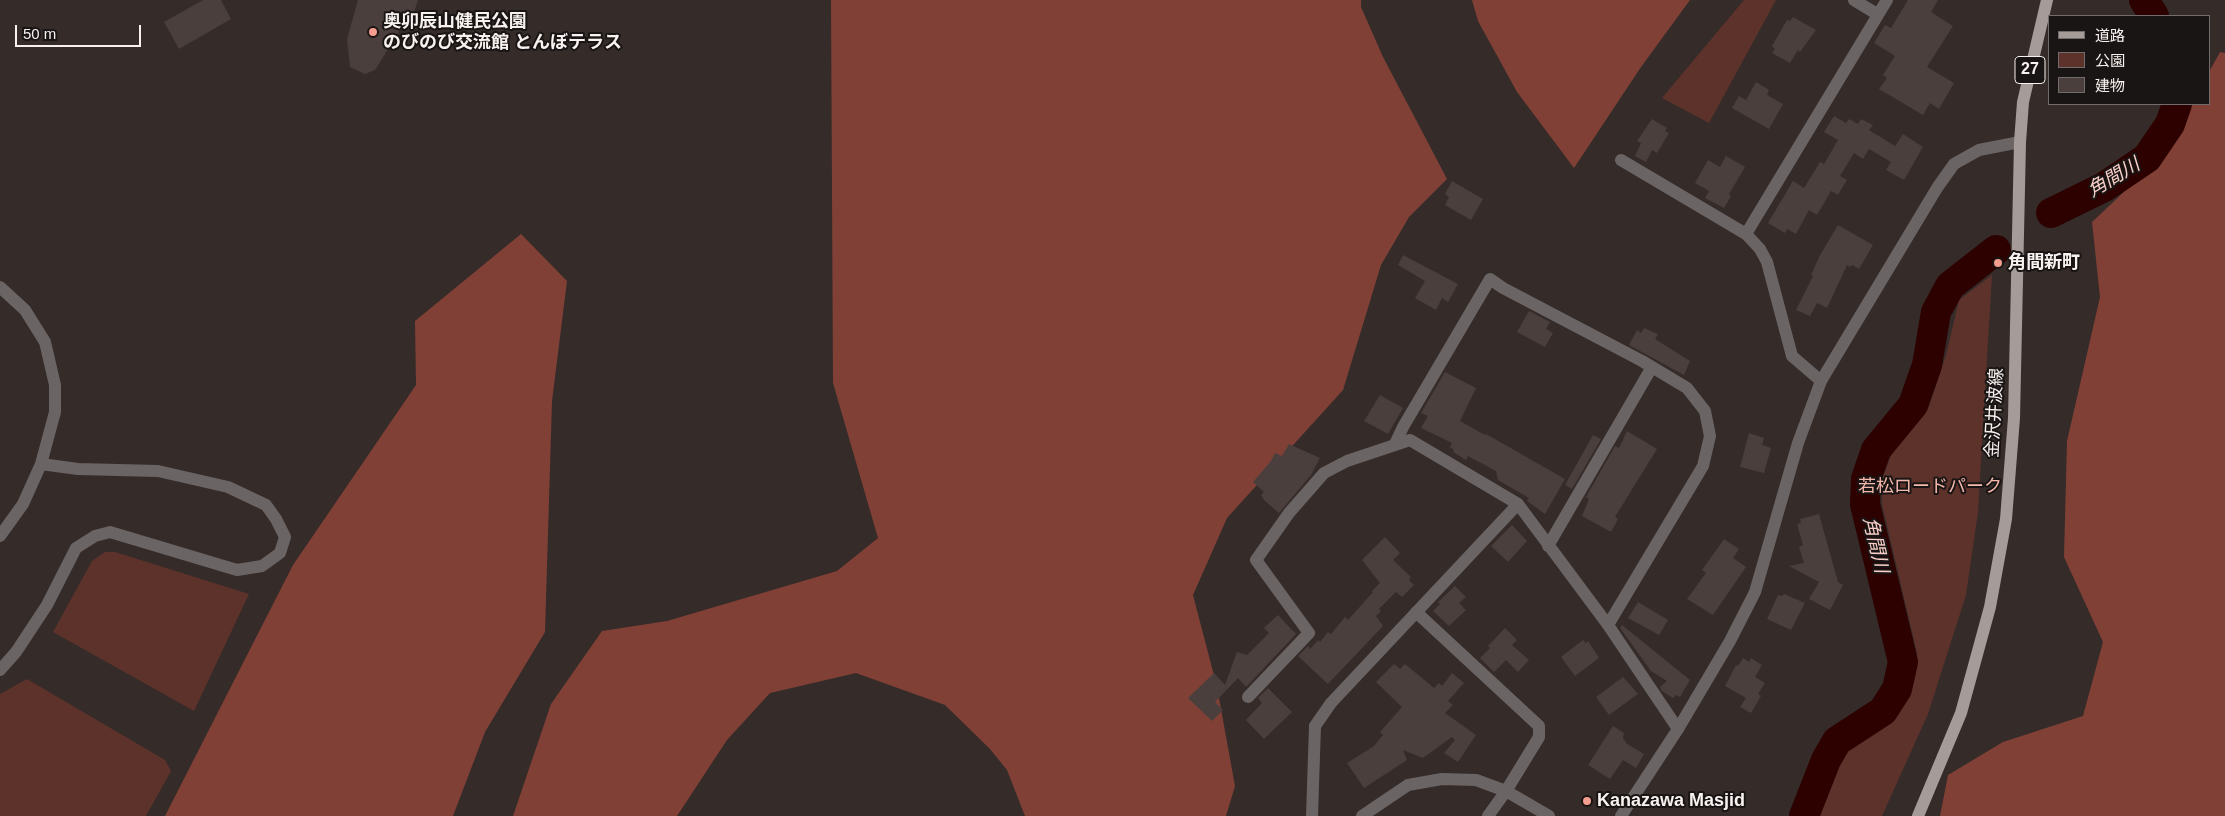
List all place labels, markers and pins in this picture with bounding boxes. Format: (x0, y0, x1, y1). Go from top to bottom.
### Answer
place label: 奥卯辰山健民公園 のびのび交流館 とんぼテラス (383, 11, 622, 54)
marker: 奥卯辰山健民公園 のびのび交流館 とんぼテラス (367, 26, 379, 38)
place label: 角間新町 (2008, 252, 2080, 274)
marker: 角間新町 (1992, 257, 2004, 269)
place label: Kanazawa Masjid (1597, 790, 1745, 812)
marker: Kanazawa Masjid (1581, 795, 1593, 807)

